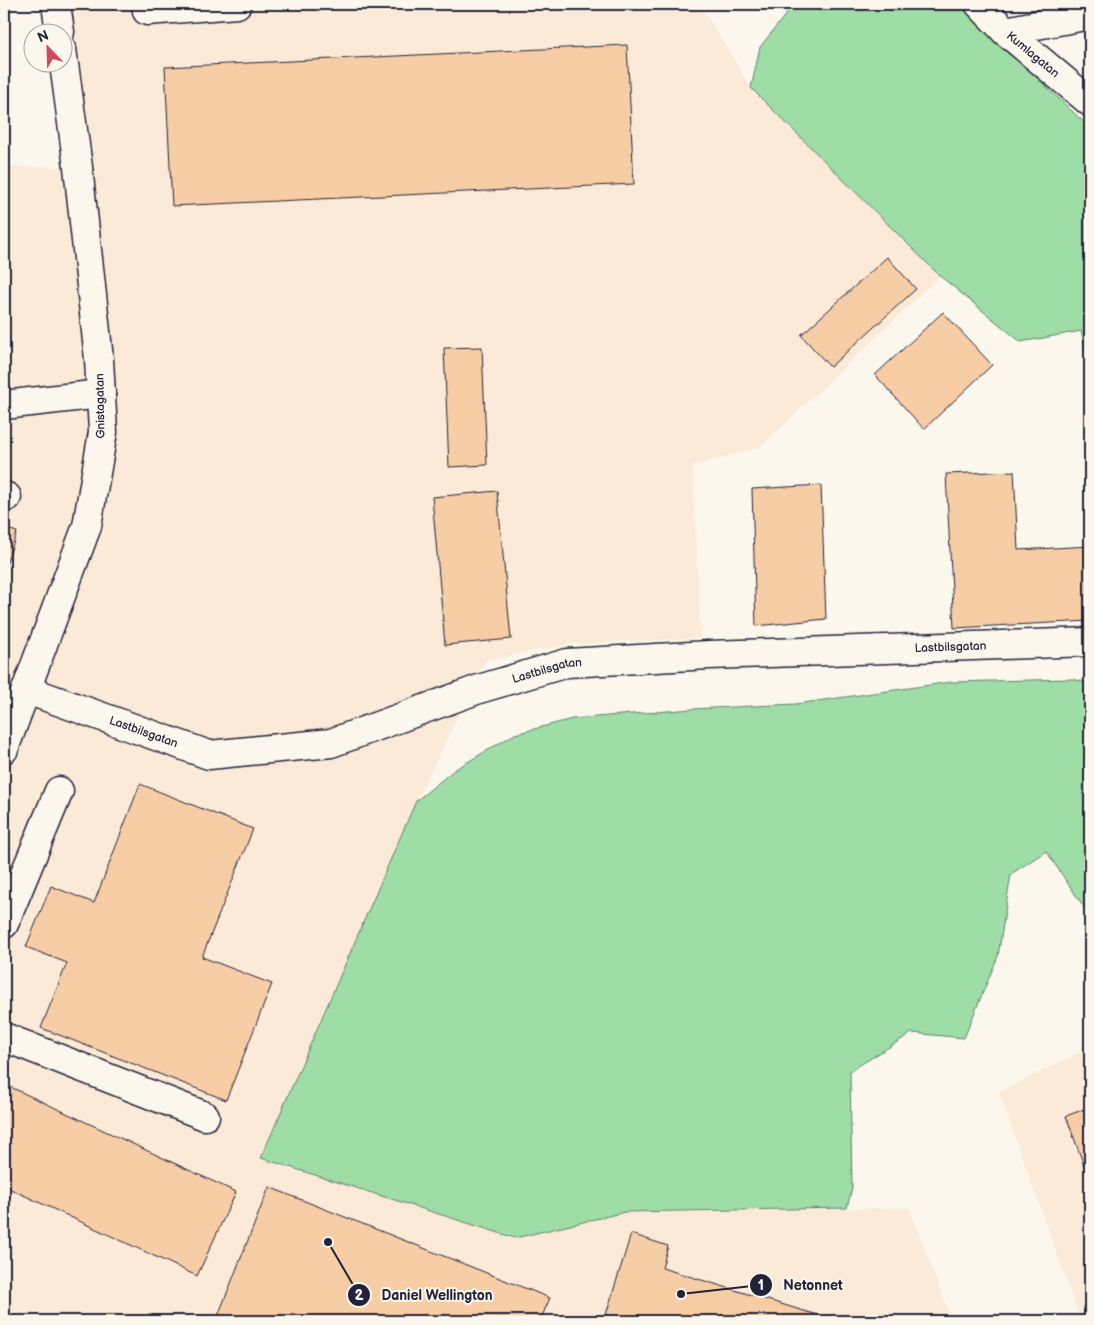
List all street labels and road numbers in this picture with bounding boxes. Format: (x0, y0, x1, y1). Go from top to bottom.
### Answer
street label: Kumlagatan (1003, 28, 1062, 81)
street label: Gnistagatan (92, 373, 109, 439)
street label: Lastbilsgatan (914, 639, 987, 656)
street label: Lastbilsgatan (510, 655, 582, 687)
street label: Lastbilsgatan (107, 713, 180, 751)

